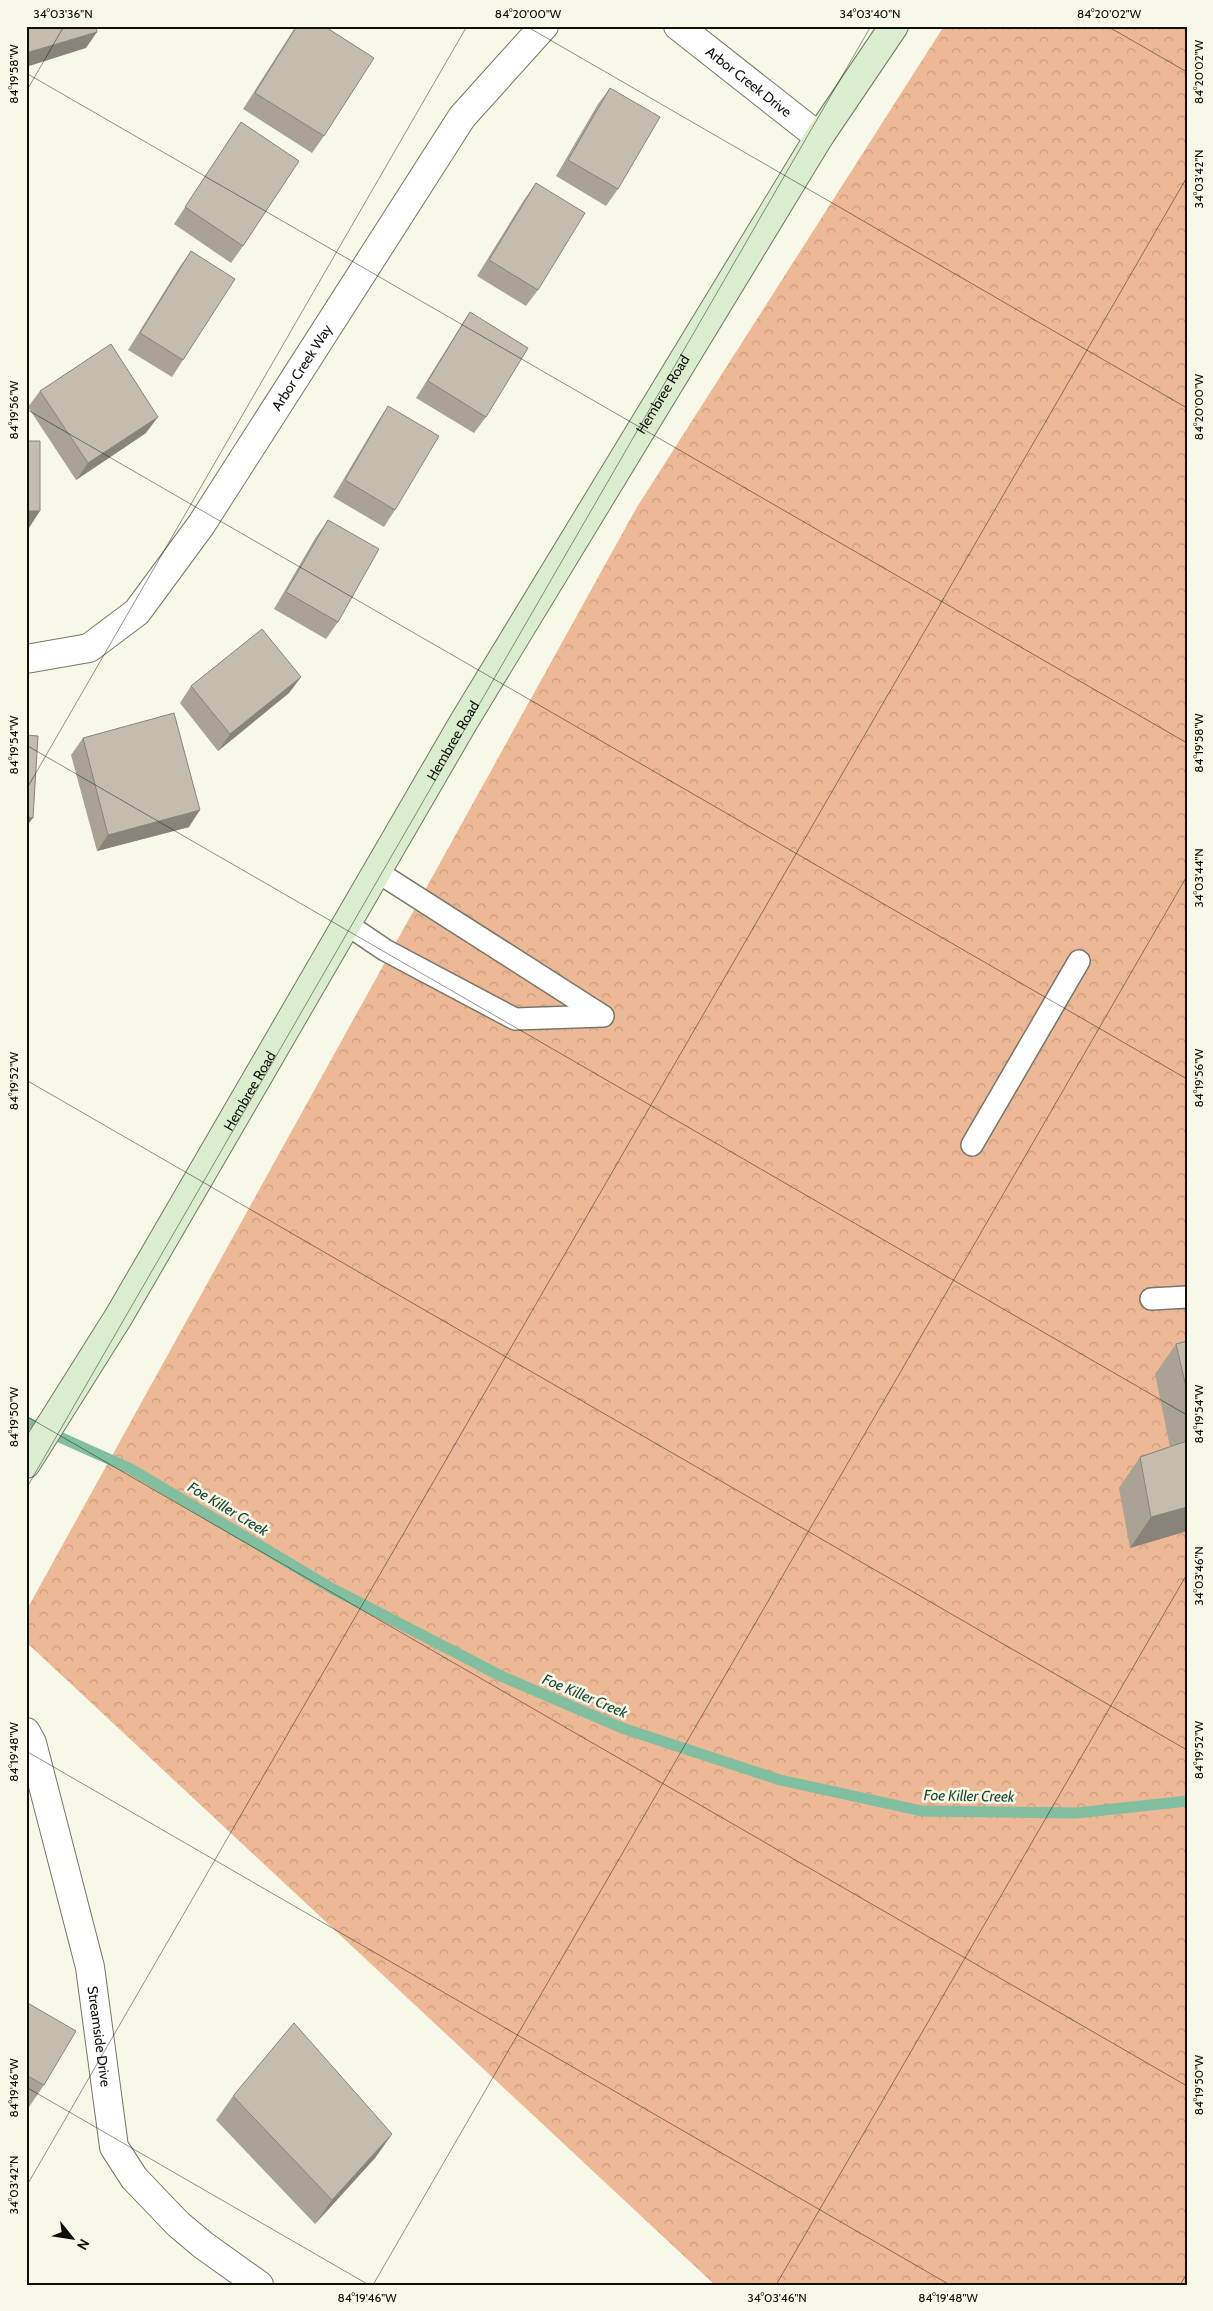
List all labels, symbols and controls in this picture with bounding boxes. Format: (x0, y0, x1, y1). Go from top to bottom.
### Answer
text: 34°03'36"N (33, 6, 93, 21)
text: 84°20'00"W (495, 6, 562, 21)
text: 34°03'40"N (839, 6, 901, 21)
text: 84°20'02"W (1077, 6, 1142, 21)
text: 84°20'02"W (1191, 39, 1206, 104)
street label: Arbor Creek Drive (702, 42, 795, 121)
text: 84°19'58"W (6, 44, 21, 104)
text: 34°03'42"N (1191, 149, 1206, 209)
street label: Arbor Creek Way (268, 321, 336, 414)
street label: Hembree Road (632, 352, 694, 437)
text: 84°20'00"W (1191, 373, 1206, 440)
text: 84°19'56"W (6, 380, 21, 439)
street label: Hembree Road (423, 698, 483, 784)
text: 84°19'58"W (1191, 713, 1206, 773)
text: 84°19'54"W (6, 715, 21, 774)
text: 34°03'44"N (1191, 848, 1206, 908)
street label: Hembree Road (219, 1048, 280, 1134)
text: 84°19'56"W (1191, 1048, 1206, 1107)
text: 84°19'52"W (6, 1051, 21, 1110)
text: 84°19'54"W (1191, 1384, 1206, 1443)
text: 84°19'50"W (6, 1386, 21, 1447)
water label: Foe Killer Creek (185, 1478, 272, 1540)
text: 34°03'46"N (1191, 1546, 1206, 1606)
water label: Foe Killer Creek (540, 1670, 631, 1722)
text: 84°19'52"W (1191, 1720, 1206, 1779)
text: 84°19'48"W (6, 1722, 21, 1782)
water label: Foe Killer Creek (924, 1786, 1015, 1806)
street label: Streamside Drive (84, 1985, 115, 2088)
text: 84°19'50"W (1191, 2054, 1206, 2115)
text: 84°19'46"W (6, 2058, 21, 2118)
text: 34°03'42"N (6, 2155, 21, 2215)
north arrow (48, 2214, 98, 2264)
text: N (73, 2236, 94, 2253)
text: 84°19'46"W (337, 2290, 397, 2305)
text: 34°03'46"N (747, 2290, 807, 2305)
text: 84°19'48"W (918, 2290, 978, 2305)

